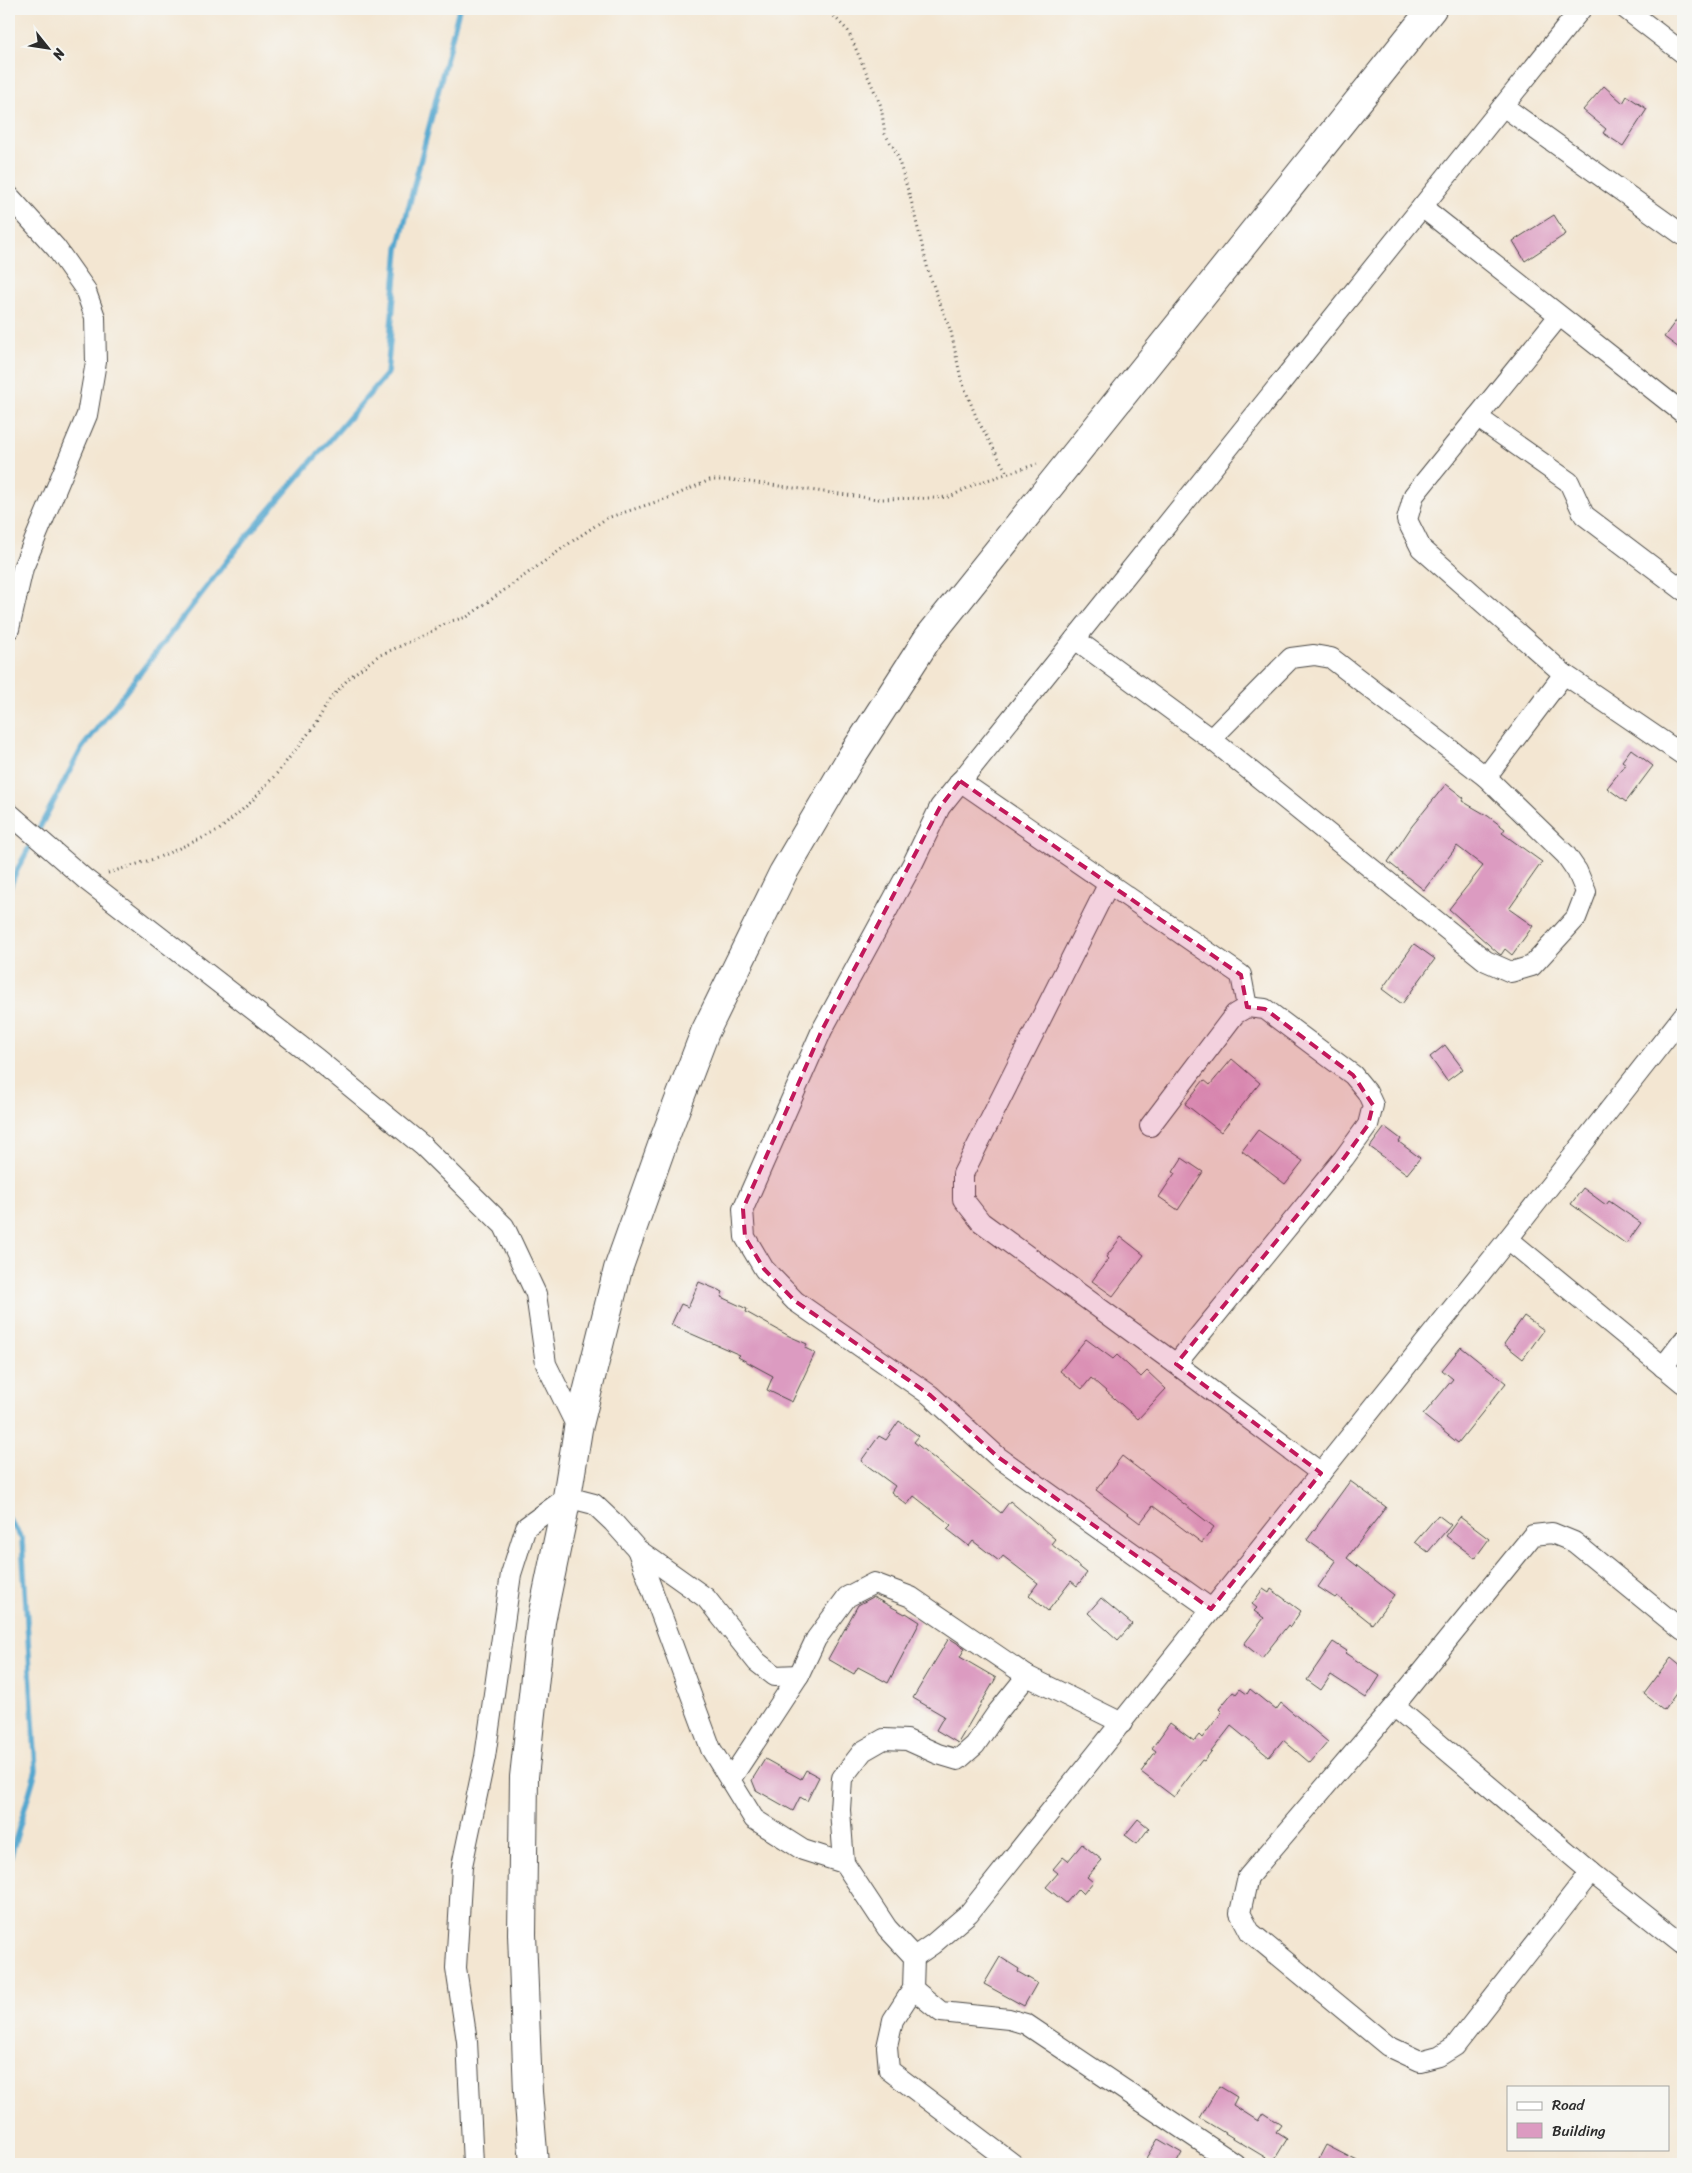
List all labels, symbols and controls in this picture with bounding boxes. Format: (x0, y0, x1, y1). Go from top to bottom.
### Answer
north arrow (22, 22, 72, 72)
text: N (45, 43, 73, 65)
legend (1507, 2086, 1670, 2150)
text: Road (1552, 2092, 1585, 2118)
text: Building (1552, 2118, 1606, 2144)

